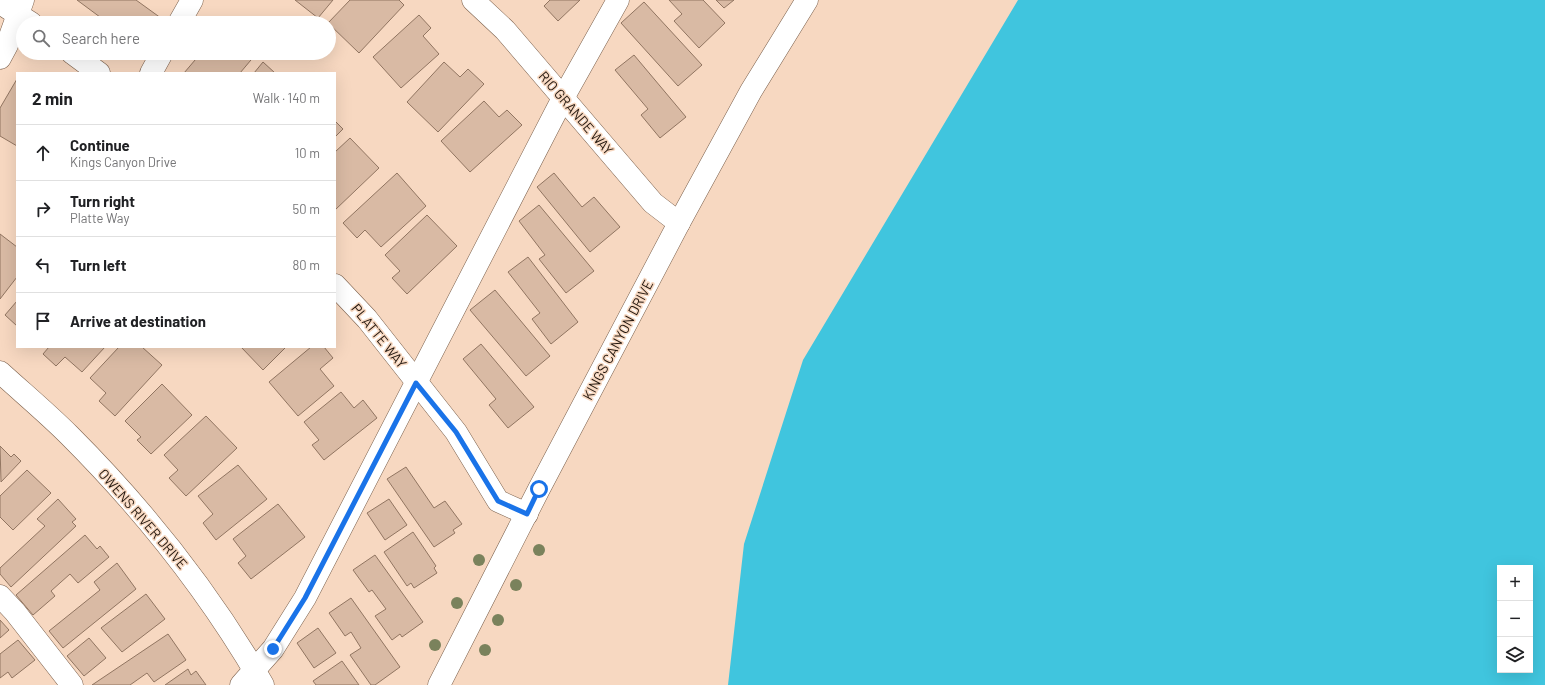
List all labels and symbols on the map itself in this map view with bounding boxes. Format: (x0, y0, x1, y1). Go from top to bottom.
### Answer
street label: RIO GRANDE WAY (535, 67, 617, 158)
street label: KINGS CANYON DRIVE (579, 277, 656, 403)
street label: PLATTE WAY (348, 300, 411, 371)
street label: OWENS RIVER DRIVE (95, 465, 191, 572)
route start (530, 480, 548, 498)
route end (264, 640, 282, 658)

